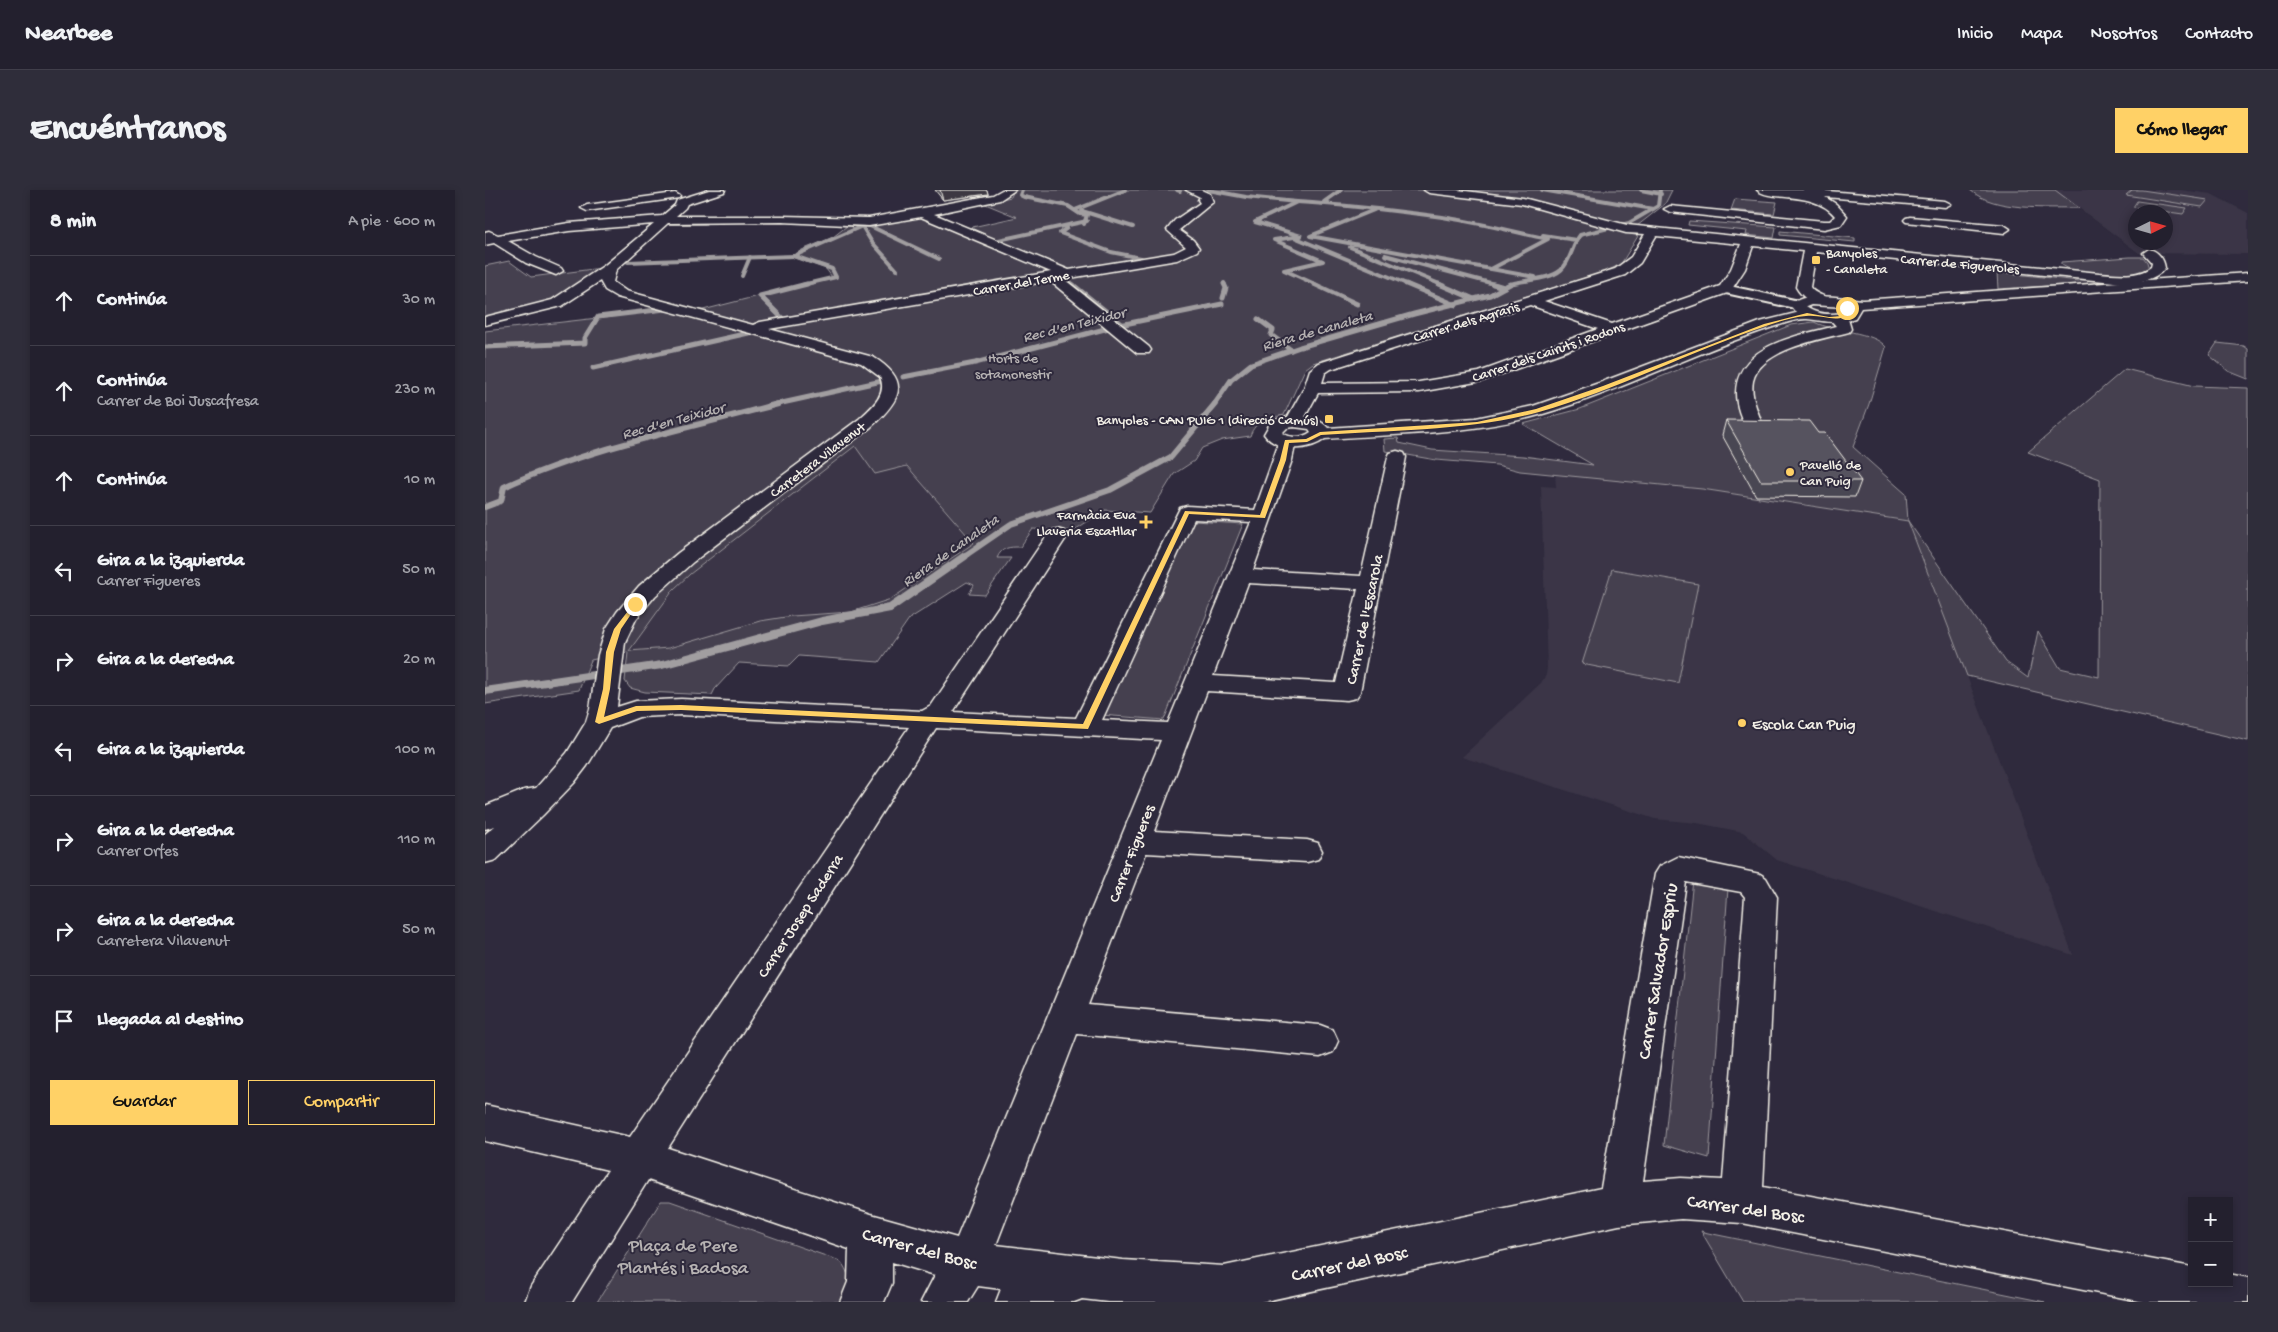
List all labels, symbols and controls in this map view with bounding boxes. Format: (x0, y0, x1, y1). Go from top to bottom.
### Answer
text: Nearbee (25, 20, 112, 49)
text: Inicio (1957, 24, 1993, 45)
text: Mapa (2021, 24, 2062, 45)
text: Nosotros (2090, 24, 2157, 45)
text: Contacto (2185, 24, 2253, 45)
button: Cómo llegar (2115, 108, 2248, 153)
text: Encuéntranos (30, 110, 225, 151)
north arrow (2128, 205, 2173, 250)
text: 8 min (50, 210, 96, 235)
text: A pie · 600 m (348, 213, 435, 232)
place label: Banyoles - Canaleta (1825, 246, 1889, 279)
street label: Carrer de Figueroles (1900, 252, 2021, 279)
marker: Banyoles - Canaleta (1810, 254, 1822, 266)
street label: Carrer del Terme (972, 268, 1072, 301)
icon: ahead (50, 287, 78, 315)
text: Continúa (97, 289, 167, 312)
text: 30 m (402, 291, 435, 310)
route start (1836, 297, 1859, 320)
street label: Carrer dels Agraris (1412, 299, 1523, 348)
water label: Rec d'en Teixidor (1021, 304, 1130, 347)
water label: Riera de Canaleta (1260, 307, 1376, 356)
street label: Carrer dels Cairuts i Rodons (1470, 319, 1628, 387)
park label: Horts de sotamonestir (975, 351, 1052, 384)
text: Continúa (97, 370, 167, 393)
icon: ahead (50, 377, 78, 405)
text: 230 m (395, 381, 435, 400)
text: Carrer de Boi Juscafresa (97, 393, 259, 412)
water label: Rec d'en Teixidor (620, 399, 729, 444)
place label: Banyoles - CAN PUIG 1 (direcció Camús) (1096, 413, 1319, 430)
marker: Banyoles - CAN PUIG 1 (direcció Camús) (1323, 413, 1335, 425)
street label: Carretera Vilavenut (767, 419, 871, 503)
place label: Pavelló de Can Puig (1799, 458, 1862, 491)
marker: Pavelló de Can Puig (1784, 466, 1796, 478)
icon: ahead (50, 467, 78, 495)
text: Continúa (97, 469, 167, 492)
text: 10 m (404, 471, 435, 490)
place label: Farmàcia Eva Llaveria Escatllar (1037, 508, 1137, 541)
water label: Riera de Canaleta (899, 511, 1004, 592)
marker: Farmàcia Eva Llaveria Escatllar (1140, 516, 1152, 528)
text: Gira a la izquierda (97, 550, 244, 573)
street label: Carrer de l'Escarola (1343, 552, 1390, 686)
icon: left (50, 557, 78, 585)
text: 50 m (402, 561, 435, 580)
text: Carrer Figueres (97, 573, 200, 592)
route end (624, 593, 647, 616)
icon: right (50, 647, 78, 675)
text: Gira a la derecha (97, 649, 234, 672)
text: 20 m (403, 651, 435, 670)
marker: Escola Can Puig (1736, 717, 1748, 729)
place label: Escola Can Puig (1752, 717, 1856, 736)
icon: left (50, 737, 78, 765)
text: Gira a la izquierda (97, 739, 244, 762)
text: 100 m (395, 741, 435, 760)
street label: Carrer Figueres (1106, 802, 1161, 906)
text: Gira a la derecha (97, 820, 234, 843)
icon: right (50, 827, 78, 855)
text: 110 m (398, 831, 435, 850)
text: Carrer Orfes (97, 843, 178, 862)
street label: Carrer Josep Saderra (755, 851, 850, 982)
street label: Carrer Salvador Espriu (1634, 882, 1685, 1061)
text: Gira a la derecha (97, 910, 234, 933)
icon: right (50, 917, 78, 945)
text: 50 m (402, 921, 435, 940)
text: Carretera Vilavenut (97, 933, 229, 952)
icon: arrive (50, 1007, 78, 1035)
text: Llegada al destino (97, 1009, 243, 1032)
button: Guardar (50, 1080, 238, 1125)
button: Compartir (248, 1080, 435, 1125)
street label: Carrer del Bosc (1685, 1191, 1806, 1230)
map controls (2188, 1197, 2233, 1287)
button: + (2188, 1197, 2233, 1242)
street label: Carrer del Bosc (859, 1224, 980, 1277)
park label: Plaça de Pere Plantés i Badosa (617, 1236, 750, 1281)
street label: Carrer del Bosc (1290, 1242, 1410, 1289)
button: − (2188, 1242, 2233, 1287)

